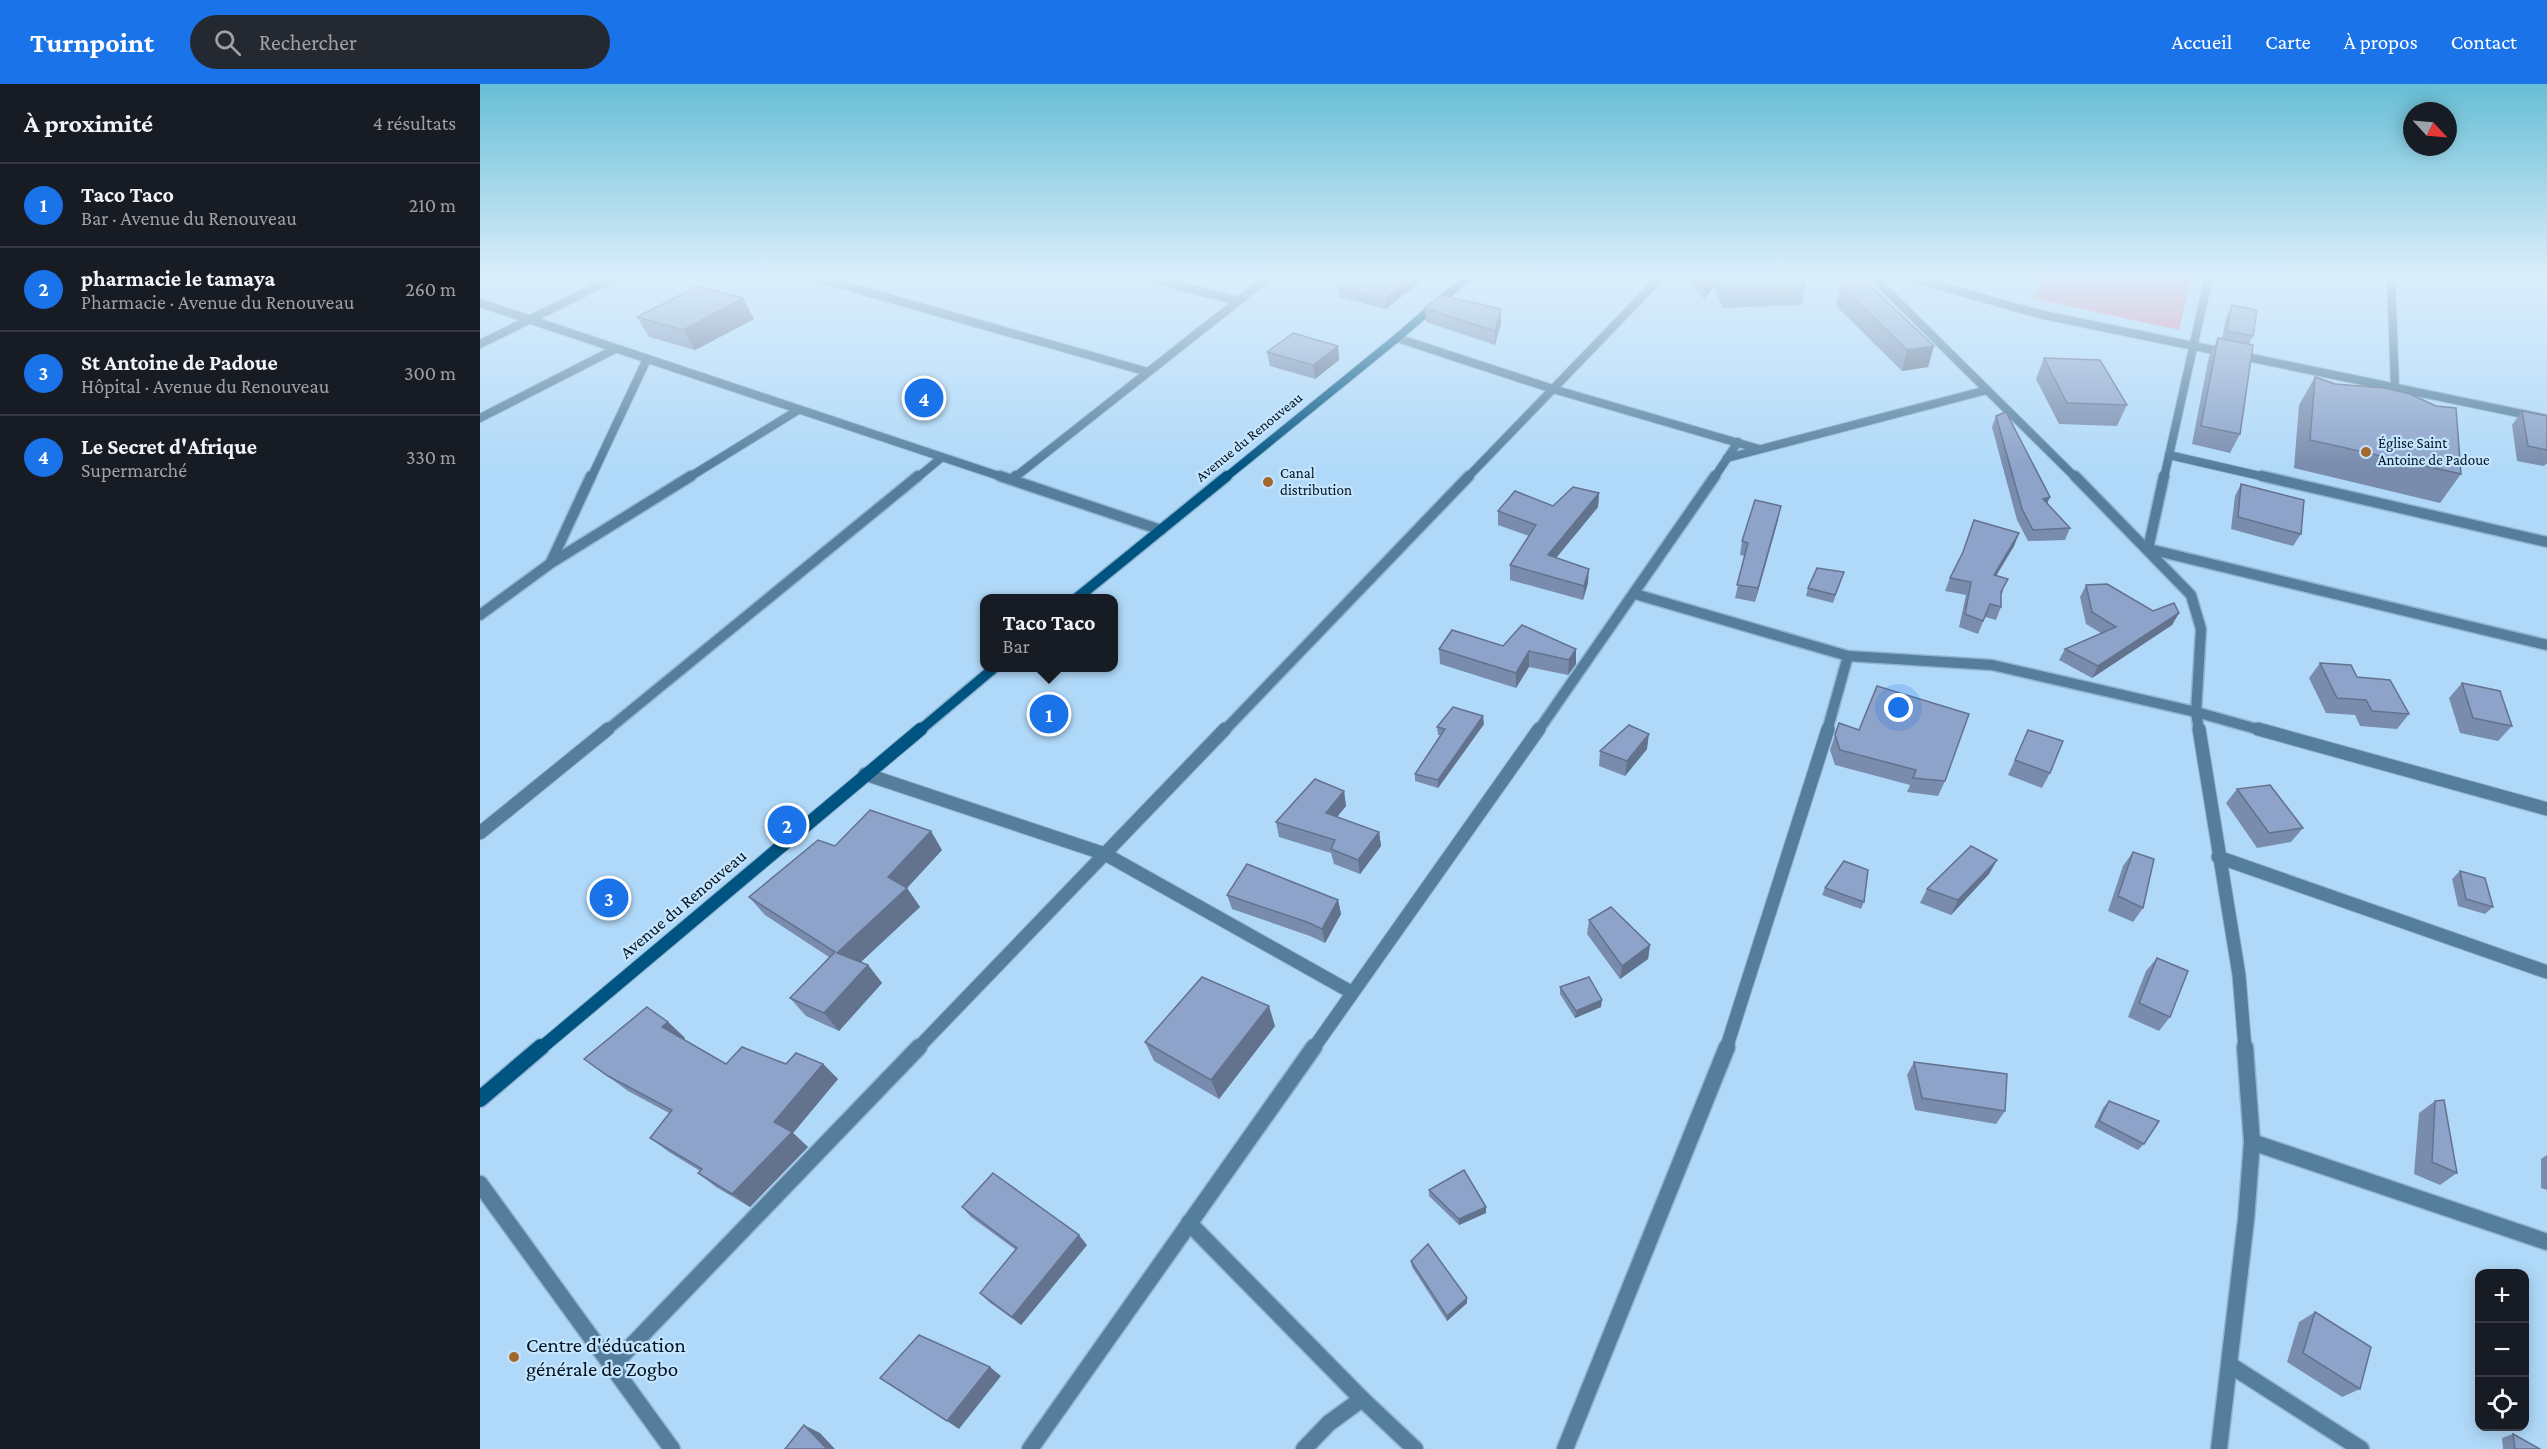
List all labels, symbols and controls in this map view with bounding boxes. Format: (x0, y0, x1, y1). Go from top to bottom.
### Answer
search box (190, 15, 610, 69)
icon: search (211, 26, 244, 59)
text: Turnpoint (30, 27, 154, 58)
text: Rechercher (259, 30, 357, 55)
text: Accueil (2172, 30, 2232, 54)
text: Carte (2265, 30, 2311, 54)
text: À propos (2344, 30, 2418, 54)
text: Contact (2451, 30, 2517, 54)
north arrow (2403, 102, 2457, 156)
text: À proximité (24, 109, 153, 138)
text: 4 résultats (373, 112, 456, 134)
text: Taco Taco (81, 182, 174, 207)
text: 1 (40, 194, 47, 216)
text: 210 m (409, 194, 456, 216)
text: Bar · Avenue du Renouveau (81, 207, 297, 229)
text: pharmacie le tamaya (81, 266, 275, 291)
text: 2 (38, 278, 49, 300)
text: 260 m (405, 278, 456, 300)
text: Pharmacie · Avenue du Renouveau (81, 291, 354, 313)
text: St Antoine de Padoue (81, 350, 278, 375)
text: 3 (39, 362, 48, 384)
text: 300 m (404, 362, 456, 384)
text: Hôpital · Avenue du Renouveau (81, 375, 329, 397)
pin: 4 (904, 376, 944, 420)
street label: Avenue du Renouveau (1193, 389, 1305, 485)
text: Le Secret d'Afrique (81, 434, 257, 459)
place label: Église Saint Antoine de Padoue (2378, 435, 2490, 468)
marker: Église Saint Antoine de Padoue (2359, 445, 2373, 459)
text: 4 (38, 446, 49, 468)
text: 330 m (406, 446, 456, 468)
text: Supermarché (81, 459, 187, 481)
place label: Canal distribution (1280, 465, 1352, 498)
marker: Canal distribution (1261, 475, 1275, 489)
popup (980, 594, 1118, 672)
text: Taco Taco (1003, 610, 1095, 635)
text: Bar (1003, 635, 1030, 657)
pin: 1 (1030, 692, 1068, 736)
your location (1884, 693, 1913, 722)
pin: 2 (768, 802, 806, 848)
street label: Avenue du Renouveau (616, 845, 750, 963)
pin: 3 (590, 876, 628, 920)
map controls (2475, 1269, 2529, 1431)
button: + (2475, 1269, 2529, 1323)
button: − (2475, 1323, 2529, 1377)
place label: Centre d'éducation générale de Zogbo (526, 1333, 686, 1381)
marker: Centre d'éducation générale de Zogbo (507, 1350, 521, 1364)
button: locate (2475, 1377, 2529, 1431)

